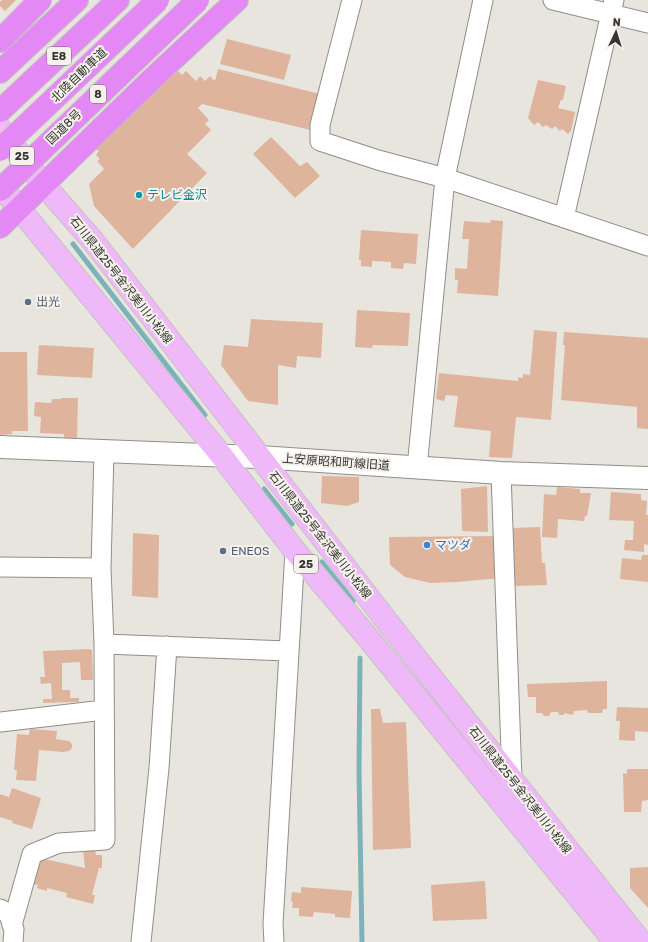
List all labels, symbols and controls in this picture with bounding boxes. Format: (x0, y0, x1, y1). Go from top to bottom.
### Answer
north arrow (596, 12, 636, 52)
text: N (612, 16, 621, 29)
street label: 北陸自動車道 (48, 45, 110, 105)
road number: E8 (47, 47, 71, 65)
road number: 8 (90, 85, 106, 103)
street label: 国道8号 (43, 107, 85, 147)
road number: 25 (10, 147, 34, 165)
place label: テレビ金沢 (147, 188, 207, 202)
marker: テレビ金沢 (134, 190, 144, 200)
street label: 石川県道25号金沢美川小松線 (67, 213, 175, 347)
place label: 出光 (36, 295, 60, 309)
marker: 出光 (23, 297, 33, 307)
street label: 上安原昭和町線旧道 (282, 451, 390, 473)
street label: 石川県道25号金沢美川小松線 (266, 468, 374, 602)
place label: マツダ (435, 538, 471, 552)
marker: マツダ (422, 540, 432, 550)
place label: ENEOS (231, 544, 269, 558)
marker: ENEOS (218, 546, 228, 556)
road number: 25 (294, 555, 318, 573)
street label: 石川県道25号金沢美川小松線 (466, 723, 574, 857)

